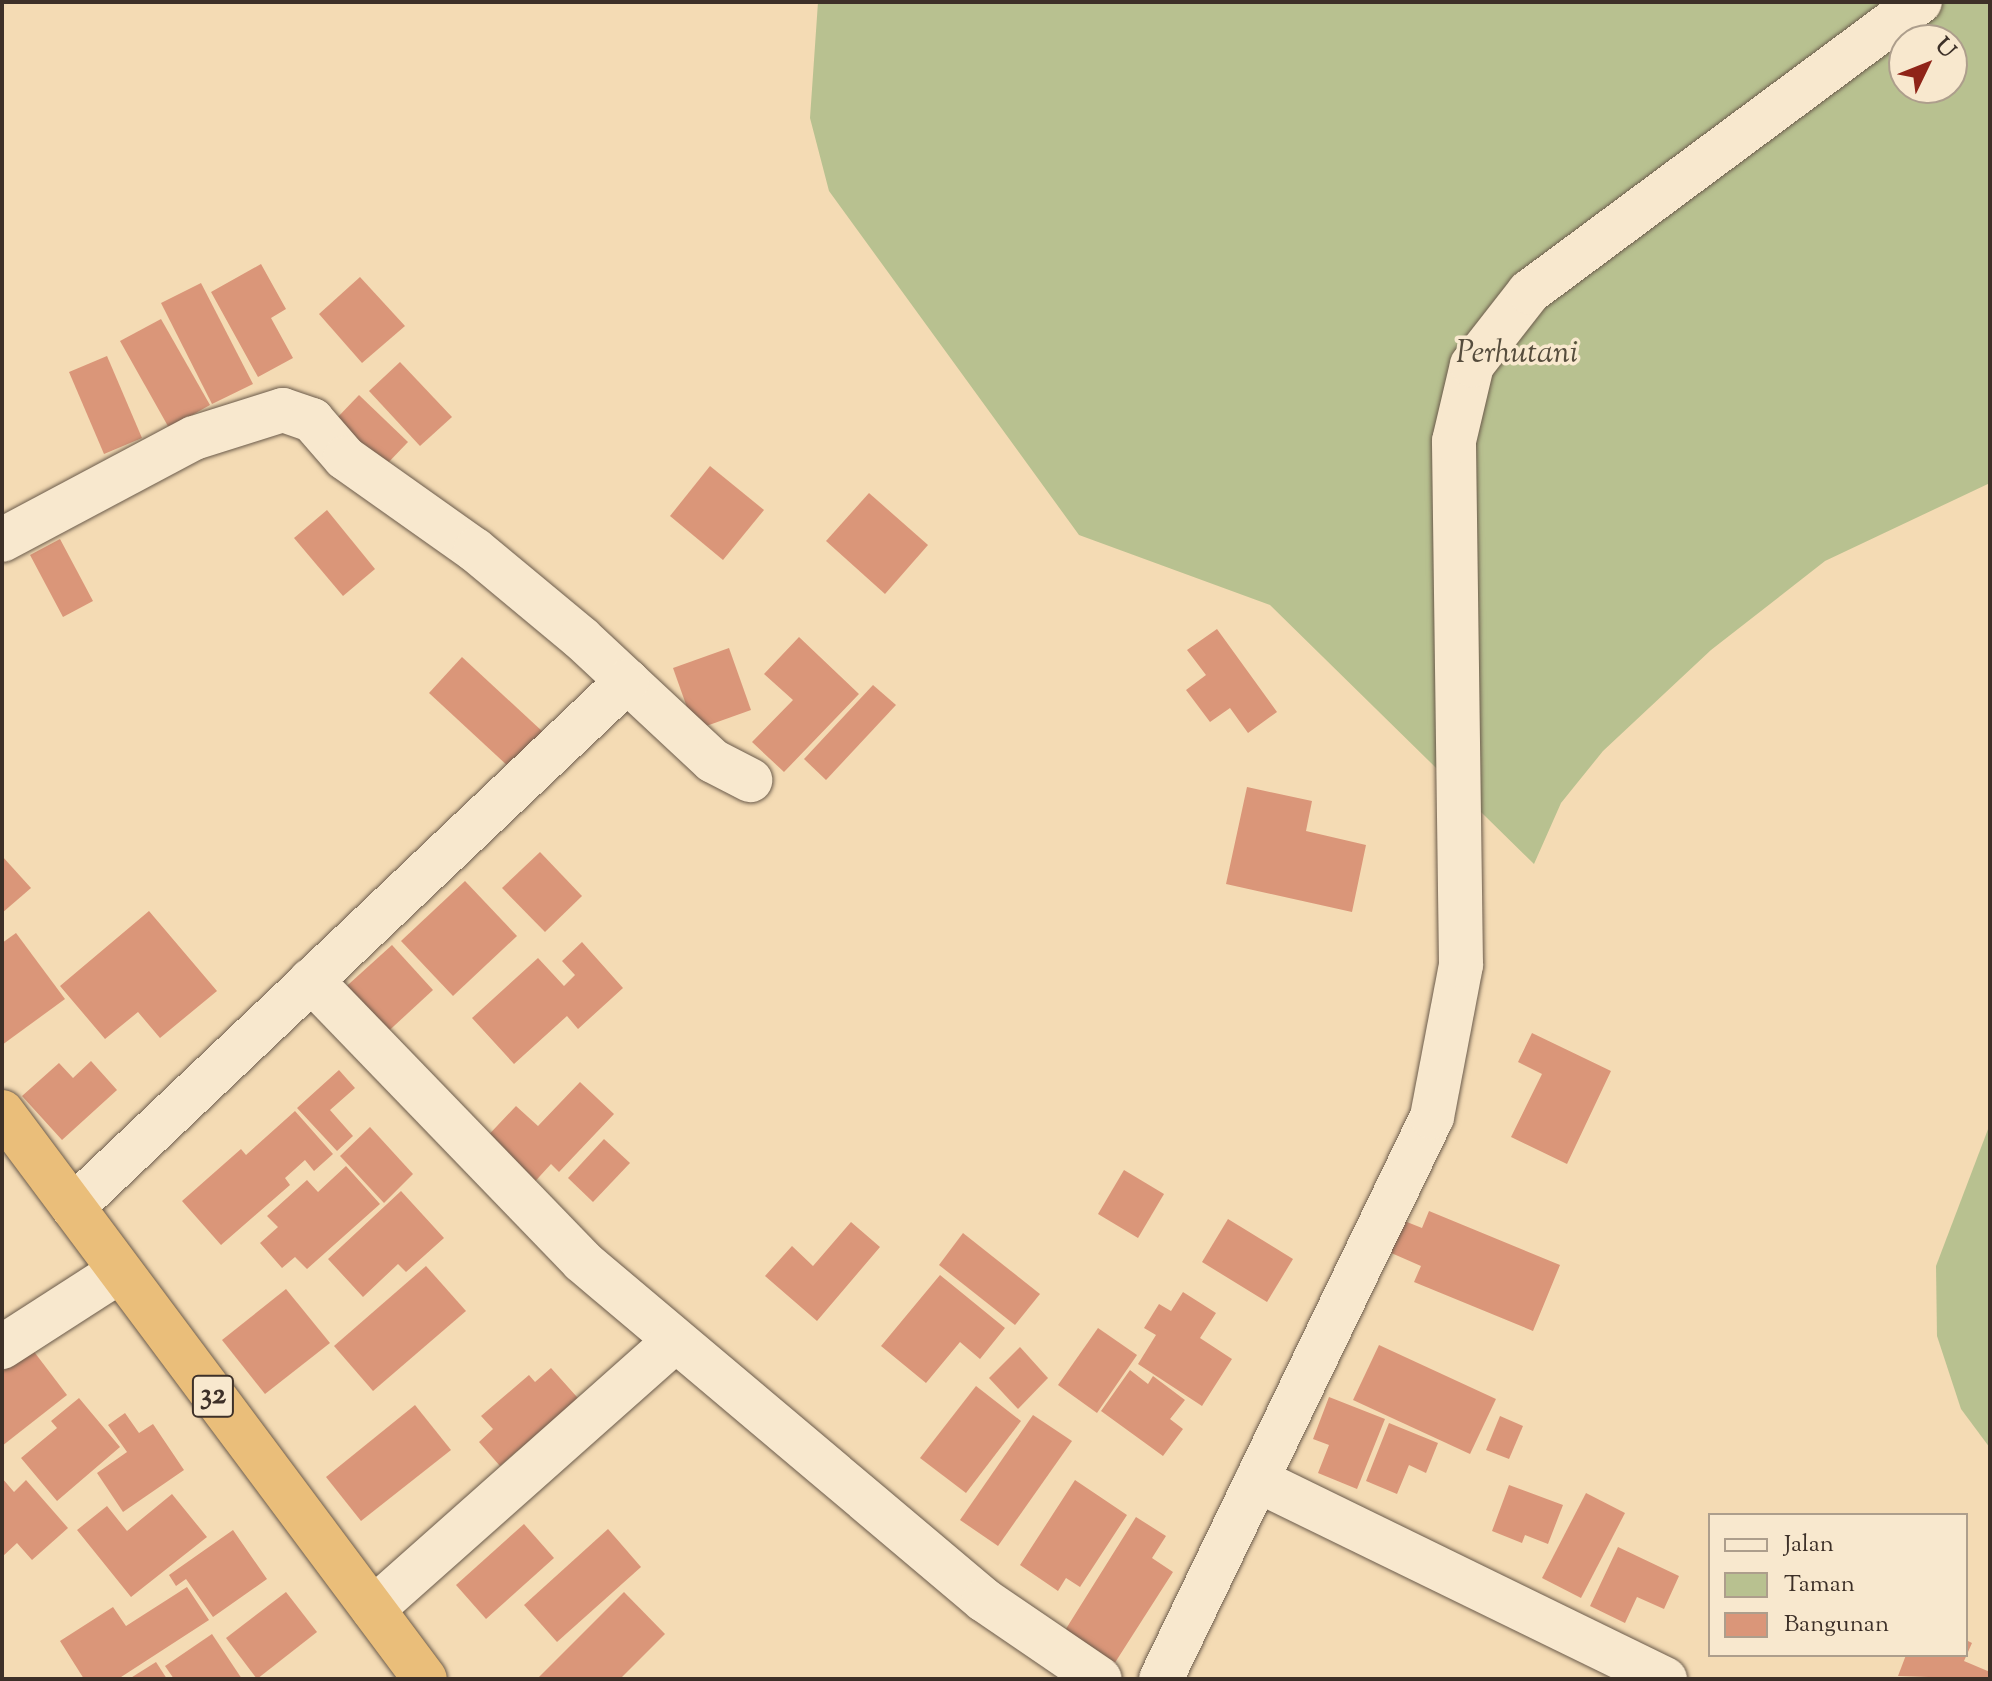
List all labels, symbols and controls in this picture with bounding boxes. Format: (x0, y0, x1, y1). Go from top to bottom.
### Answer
north arrow (1888, 24, 1968, 104)
text: U (1926, 32, 1962, 66)
park label: Perhutani (1456, 335, 1578, 373)
road number: 32 (191, 1370, 235, 1422)
legend (1708, 1513, 1968, 1657)
text: Jalan (1784, 1528, 1834, 1562)
text: Taman (1784, 1568, 1855, 1602)
text: Bangunan (1784, 1608, 1889, 1642)

